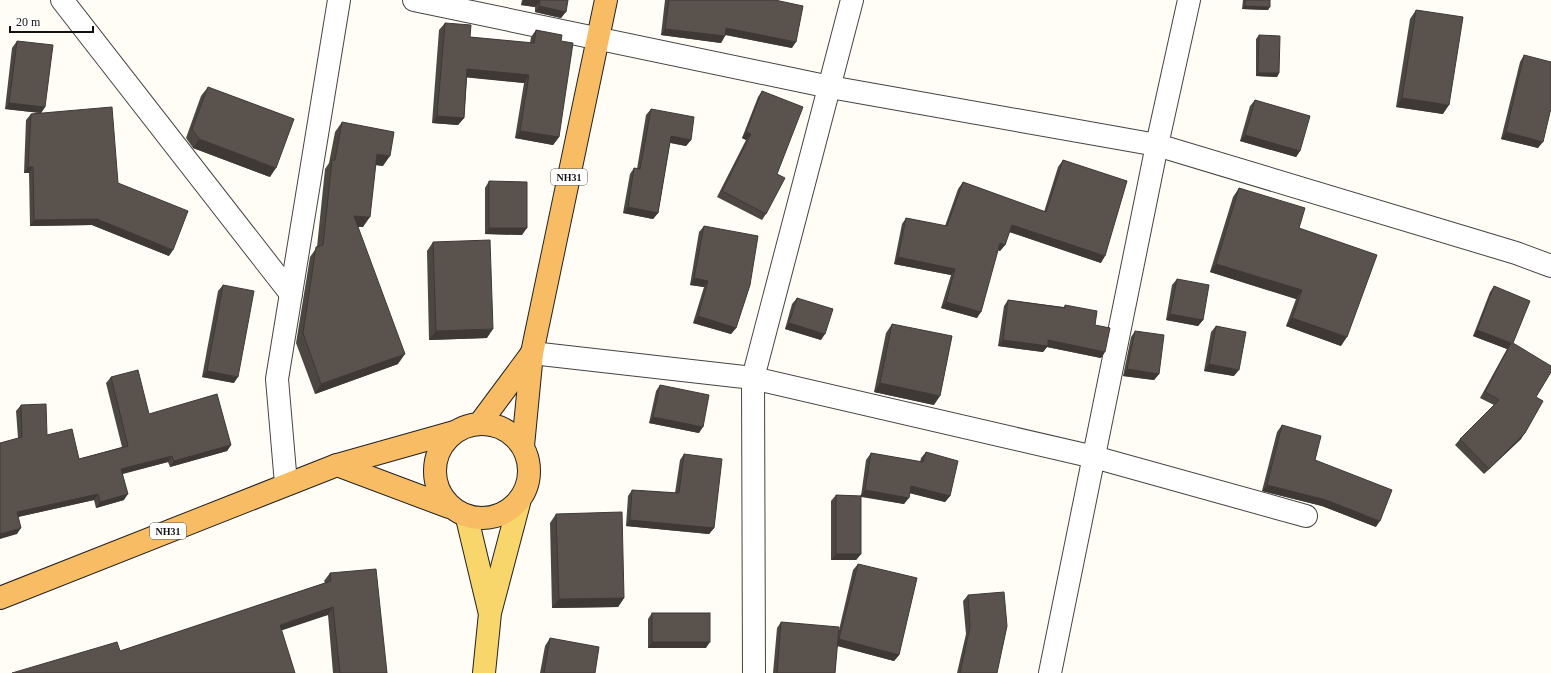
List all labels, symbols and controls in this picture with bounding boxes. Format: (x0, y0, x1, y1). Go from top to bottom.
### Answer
scale bar (10, 8, 93, 34)
text: 20 m (16, 15, 41, 29)
road number: NH31 (551, 169, 587, 185)
road number: NH31 (150, 523, 186, 539)

